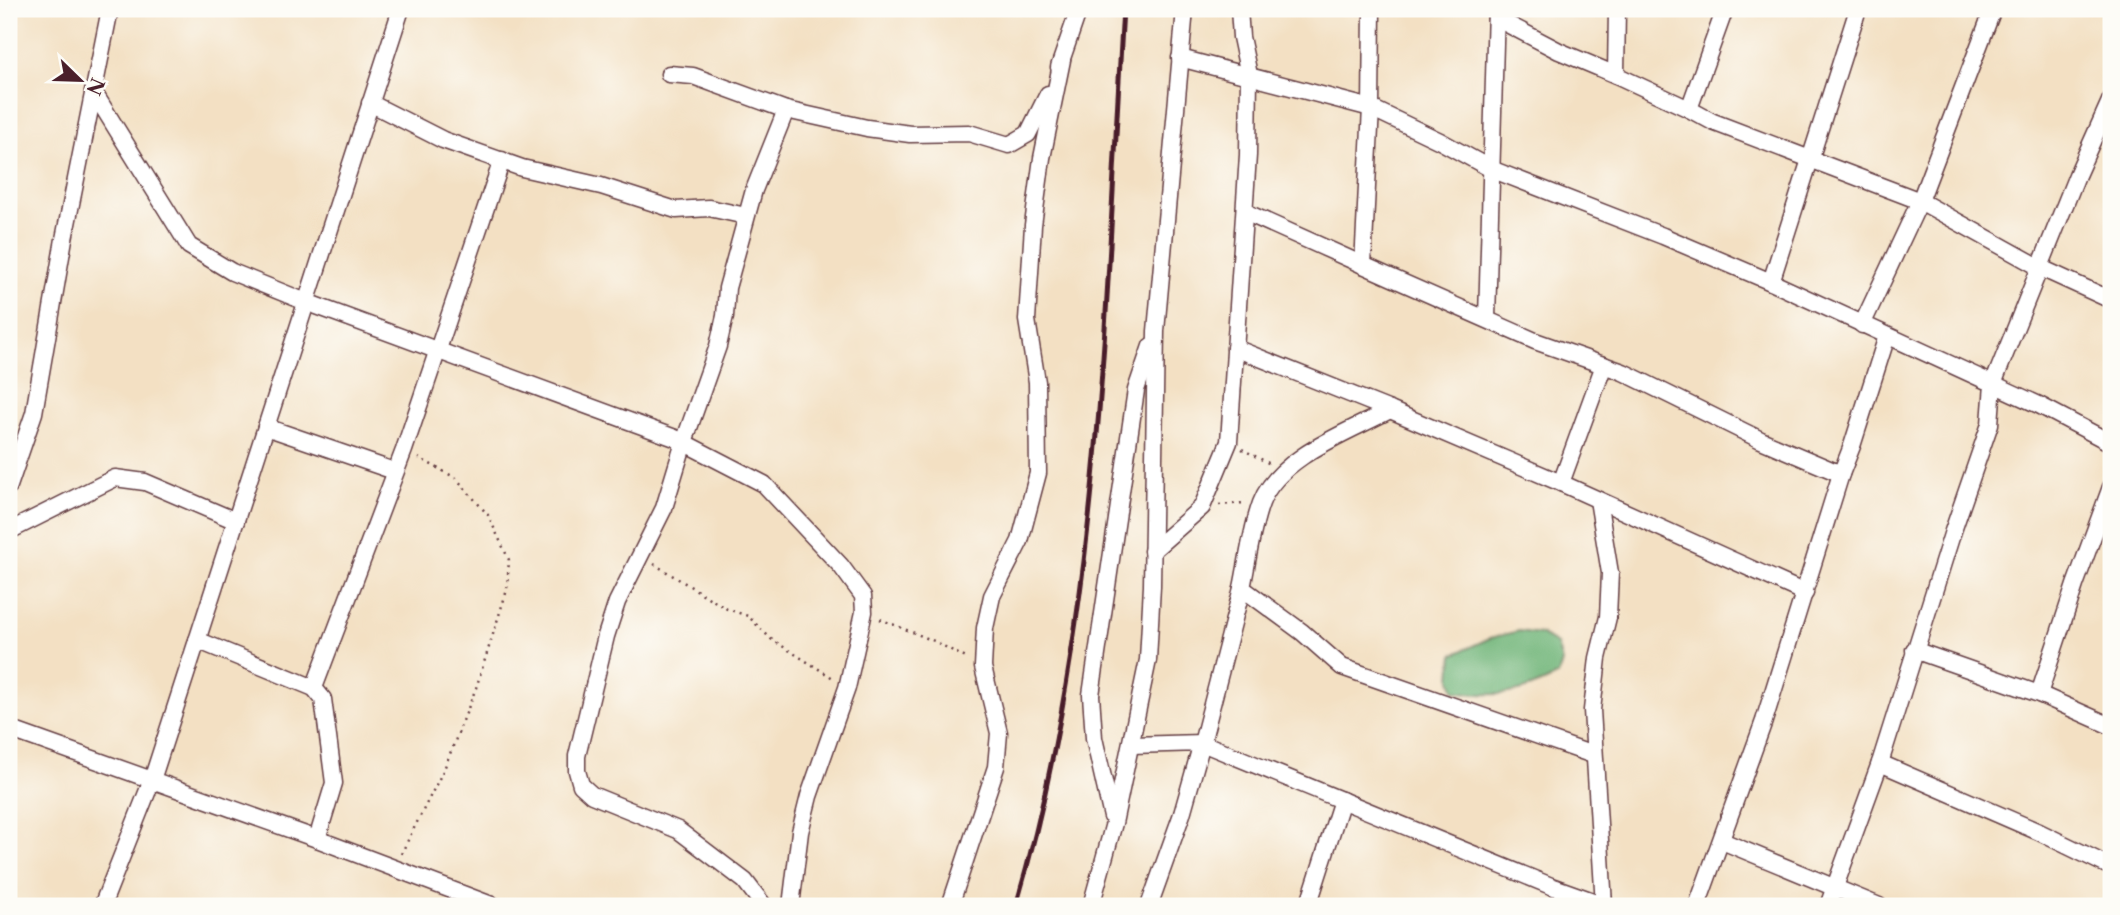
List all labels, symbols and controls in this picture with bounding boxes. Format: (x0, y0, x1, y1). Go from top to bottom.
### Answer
north arrow (46, 46, 116, 116)
text: N (81, 74, 109, 99)

